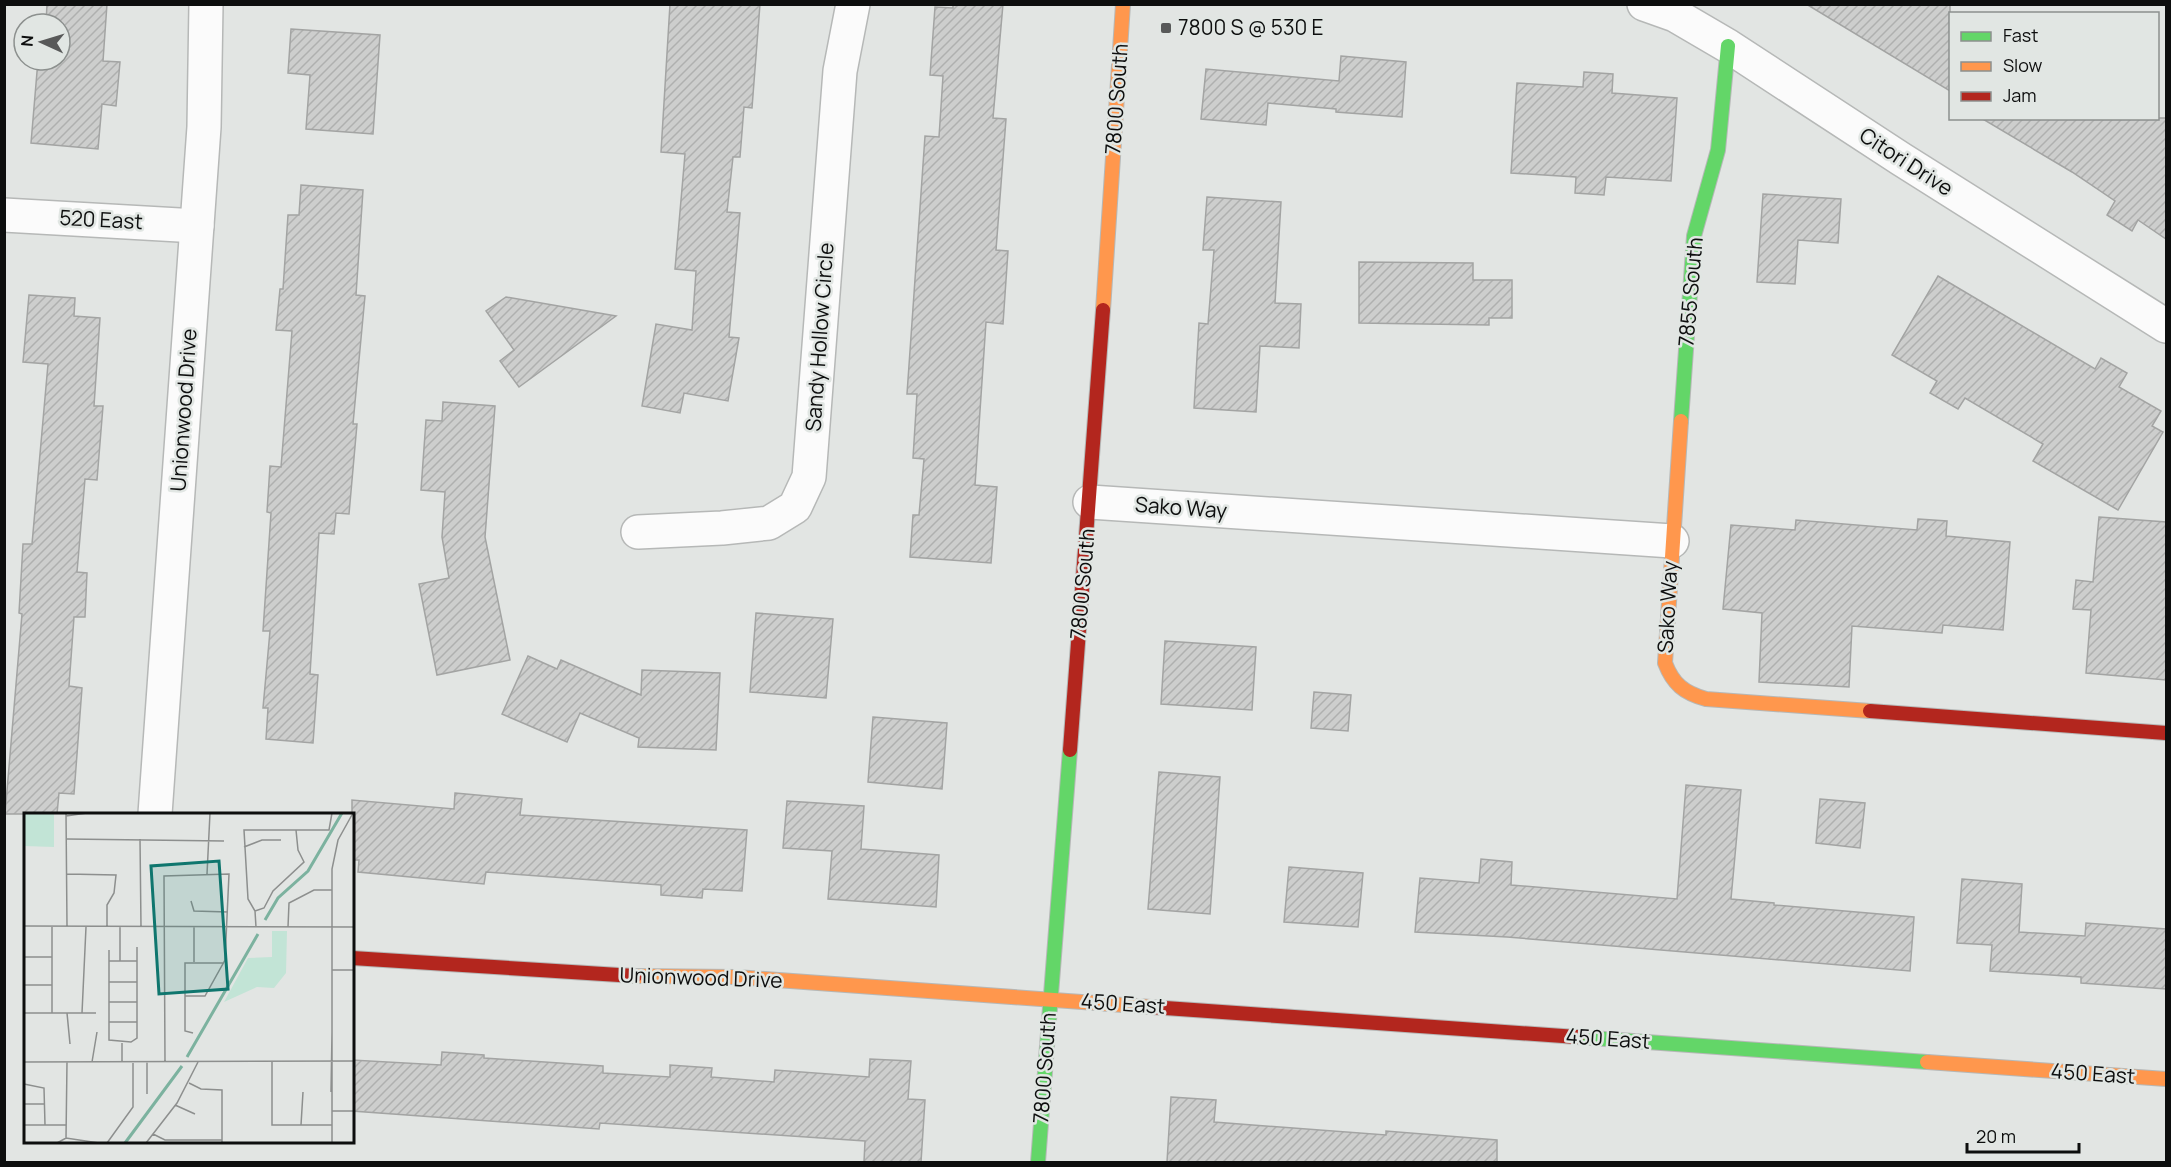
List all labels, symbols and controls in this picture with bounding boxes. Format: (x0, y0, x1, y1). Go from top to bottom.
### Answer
north arrow (12, 12, 72, 72)
legend (1949, 12, 2159, 120)
place label: 7800 S @ 530 E (1178, 13, 1324, 41)
marker: 7800 S @ 530 E (1159, 21, 1173, 35)
text: Fast (2003, 23, 2038, 47)
text: N (16, 34, 38, 47)
street label: 7800 South (1098, 42, 1134, 155)
text: Slow (2003, 53, 2043, 77)
text: Jam (2003, 83, 2037, 107)
street label: Citori Drive (1854, 121, 1959, 202)
street label: 520 East (59, 203, 144, 235)
street label: 7855 South (1671, 236, 1709, 348)
street label: Sandy Hollow Circle (798, 241, 840, 432)
street label: Unionwood Drive (163, 328, 203, 492)
street label: Sako Way (1134, 490, 1228, 524)
street label: 7800 South (1063, 527, 1101, 641)
street label: Sako Way (1651, 560, 1683, 654)
inset map (24, 813, 354, 1143)
street label: Unionwood Drive (619, 960, 783, 994)
street label: 450 East (1080, 986, 1166, 1020)
street label: 7800 South (1026, 1011, 1062, 1124)
street label: 450 East (1565, 1021, 1651, 1055)
street label: 450 East (2050, 1056, 2136, 1090)
scale bar (1967, 1116, 2080, 1154)
text: 20 m (1976, 1124, 2016, 1148)

